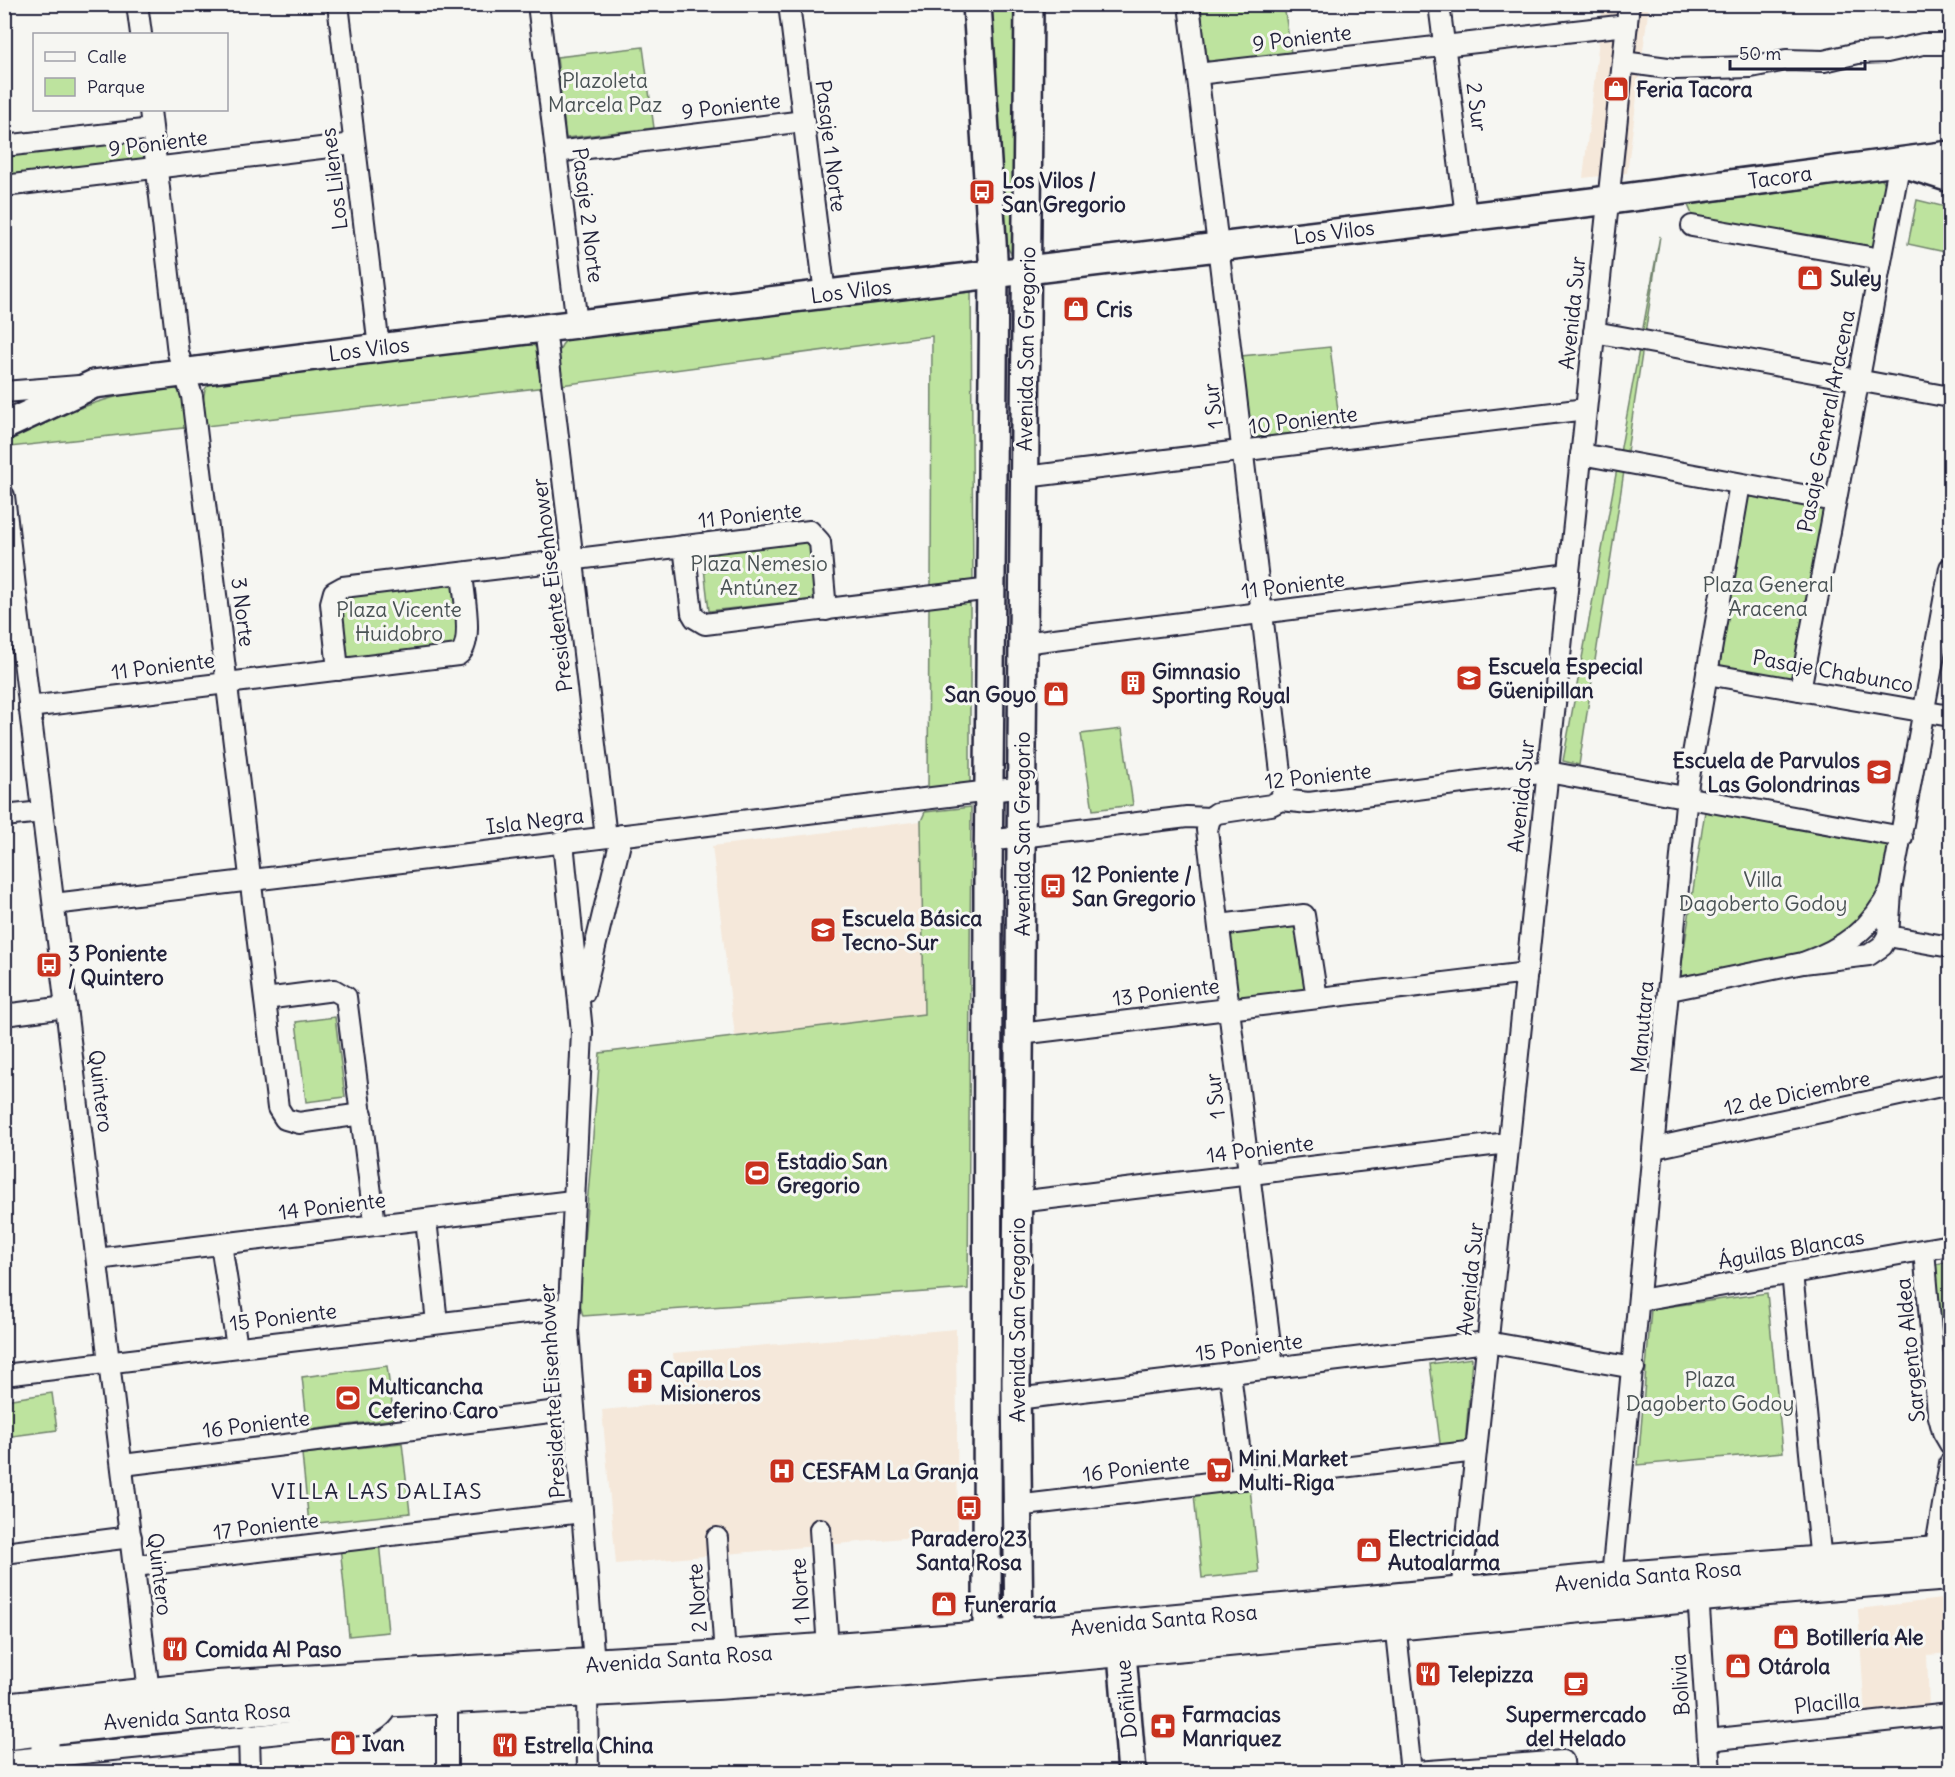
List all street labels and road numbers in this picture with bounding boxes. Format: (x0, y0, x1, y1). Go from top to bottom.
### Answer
street label: 9 Poniente (1251, 19, 1353, 57)
street label: Pasaje 1 Norte (810, 78, 852, 214)
street label: 2 Sur (1461, 81, 1493, 133)
street label: 9 Poniente (680, 87, 782, 125)
street label: 9 Poniente (107, 124, 209, 162)
street label: Los Lilenes (314, 126, 354, 232)
street label: Pasaje 2 Norte (566, 146, 610, 284)
street label: Tacora (1746, 159, 1814, 195)
street label: Los Vilos (1292, 214, 1376, 250)
street label: Avenida San Gregorio (1011, 246, 1041, 452)
street label: Avenida Sur (1553, 255, 1591, 371)
street label: Los Vilos (809, 273, 893, 309)
street label: Pasaje General Aracena (1791, 307, 1861, 535)
street label: Los Vilos (327, 331, 411, 367)
street label: 1 Sur (1197, 381, 1229, 430)
street label: 10 Poniente (1247, 400, 1359, 440)
street label: Presidente Eisenhower (525, 476, 579, 693)
street label: 11 Poniente (697, 496, 803, 534)
street label: 11 Poniente (1240, 565, 1346, 605)
street label: 3 Norte (225, 576, 261, 648)
street label: Pasaje Chabunco (1750, 644, 1916, 698)
street label: 11 Poniente (110, 646, 216, 686)
street label: Avenida San Gregorio (1009, 732, 1036, 936)
street label: Avenida Sur (1502, 738, 1540, 854)
street label: 12 Poniente (1263, 757, 1373, 795)
street label: Isla Negra (485, 802, 585, 840)
street label: 13 Poniente (1111, 972, 1221, 1012)
street label: Manutara (1625, 980, 1659, 1074)
street label: Quintero (83, 1048, 119, 1134)
street label: 12 de Diciembre (1721, 1064, 1873, 1122)
street label: 1 Sur (1199, 1071, 1231, 1120)
street label: 14 Poniente (1205, 1129, 1315, 1169)
street label: 14 Poniente (277, 1186, 387, 1226)
street label: Avenida San Gregorio (1004, 1218, 1031, 1422)
street label: Avenida Sur (1451, 1221, 1489, 1337)
street label: Águilas Blancas (1716, 1223, 1866, 1275)
street label: Sargento Aldea (1889, 1277, 1931, 1423)
street label: Presidente Eisenhower (533, 1282, 571, 1499)
street label: 15 Poniente (228, 1297, 338, 1337)
street label: 15 Poniente (1194, 1327, 1304, 1367)
street label: 16 Poniente (201, 1404, 311, 1444)
street label: 16 Poniente (1081, 1448, 1191, 1488)
street label: 17 Poniente (212, 1506, 320, 1546)
street label: Quintero (142, 1531, 178, 1617)
street label: Avenida Santa Rosa (1554, 1554, 1742, 1598)
street label: 1 Norte (784, 1557, 816, 1625)
street label: 2 Norte (681, 1562, 713, 1634)
street label: Avenida Santa Rosa (1070, 1598, 1258, 1642)
street label: Avenida Santa Rosa (585, 1639, 773, 1679)
street label: Bolivia (1664, 1653, 1696, 1717)
street label: Doñihue (1109, 1658, 1143, 1740)
street label: Placilla (1793, 1686, 1861, 1720)
street label: Avenida Santa Rosa (103, 1696, 291, 1736)

